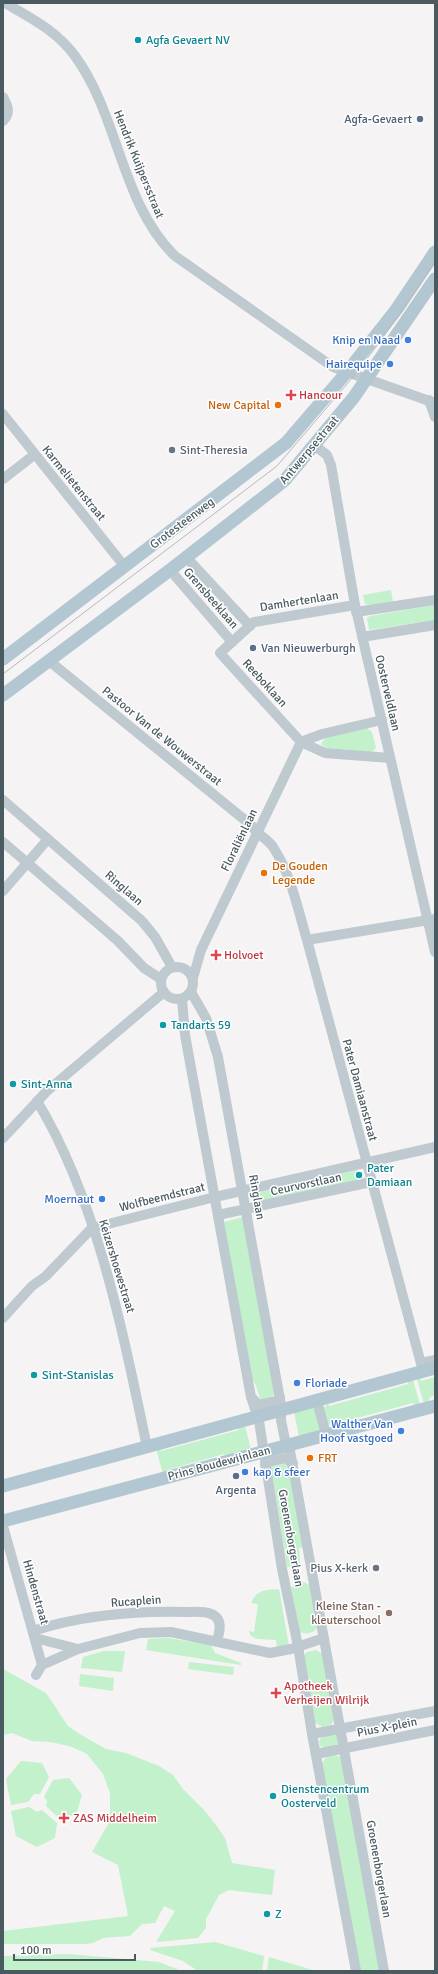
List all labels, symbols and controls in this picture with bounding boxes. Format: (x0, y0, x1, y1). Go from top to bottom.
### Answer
place label: Agfa Gevaert NV (146, 33, 230, 48)
marker: Agfa Gevaert NV (133, 35, 143, 45)
street label: Hendrik Kuijpersstraat (110, 108, 167, 221)
place label: Agfa-Gevaert (344, 112, 412, 127)
marker: Agfa-Gevaert (415, 114, 425, 124)
place label: Knip en Naad (332, 333, 400, 348)
marker: Knip en Naad (403, 335, 413, 345)
place label: Hairequipe (326, 357, 382, 372)
marker: Hairequipe (385, 359, 395, 369)
place label: Hancour (299, 388, 343, 403)
marker: Hancour (286, 390, 296, 400)
place label: New Capital (208, 398, 270, 413)
marker: New Capital (273, 400, 283, 410)
street label: Antwerpsestraat (276, 413, 342, 488)
street label: Karmelietenstraat (39, 443, 109, 524)
place label: Sint-Theresia (180, 443, 247, 458)
marker: Sint-Theresia (167, 445, 177, 455)
street label: Grotesteenweg (147, 494, 217, 552)
street label: Grensbeeklaan (180, 565, 241, 632)
street label: Damhertenlaan (259, 588, 339, 615)
place label: Van Nieuwerburgh (261, 641, 356, 656)
marker: Van Nieuwerburgh (248, 643, 258, 653)
street label: Oosterveldlaan (371, 654, 404, 733)
street label: Reeboklaan (239, 656, 290, 711)
street label: Pastoor Van de Wouwerstraat (99, 683, 225, 789)
street label: Floraliënlaan (218, 806, 261, 874)
place label: De Gouden Legende (272, 859, 328, 888)
street label: Ringlaan (102, 868, 146, 909)
marker: De Gouden Legende (259, 868, 269, 878)
place label: Holvoet (224, 948, 264, 963)
marker: Holvoet (211, 950, 221, 960)
place label: Tandarts 59 (171, 1018, 231, 1033)
marker: Tandarts 59 (158, 1020, 168, 1030)
street label: Pater Damiaanstraat (339, 1037, 380, 1143)
place label: Sint-Anna (21, 1077, 72, 1092)
marker: Sint-Anna (8, 1079, 18, 1089)
place label: Pater Damiaan (367, 1161, 412, 1190)
street label: Ceurvorstlaan (269, 1170, 343, 1199)
marker: Pater Damiaan (354, 1170, 364, 1180)
street label: Ringlaan (245, 1173, 268, 1221)
street label: Wolfbeemdstraat (118, 1180, 206, 1215)
place label: Moernaut (44, 1192, 94, 1207)
marker: Moernaut (97, 1194, 107, 1204)
street label: Keizershoevestraat (95, 1218, 138, 1315)
place label: Sint-Stanislas (42, 1368, 114, 1383)
marker: Sint-Stanislas (29, 1370, 39, 1380)
place label: Floriade (305, 1376, 347, 1391)
marker: Floriade (292, 1378, 302, 1388)
place label: Walther Van Hoof vastgoed (320, 1417, 393, 1446)
marker: Walther Van Hoof vastgoed (396, 1426, 406, 1436)
street label: Prins Boudewijnlaan (166, 1443, 272, 1484)
place label: FRT (318, 1451, 337, 1466)
marker: FRT (305, 1453, 315, 1463)
place label: kap & sfeer (253, 1465, 310, 1480)
marker: kap & sfeer (240, 1467, 250, 1477)
marker: Argenta (231, 1471, 241, 1481)
place label: Argenta (216, 1483, 256, 1498)
street label: Groenenborgerlaan (275, 1488, 307, 1588)
street label: Hindenstraat (19, 1558, 52, 1626)
place label: Pius X-kerk (310, 1561, 368, 1576)
marker: Pius X-kerk (371, 1563, 381, 1573)
street label: Rucaplein (110, 1592, 162, 1611)
place label: Kleine Stan - kleuterschool (311, 1599, 381, 1628)
marker: Kleine Stan - kleuterschool (384, 1608, 394, 1618)
place label: Apotheek Verheijen Wilrijk (284, 1679, 369, 1708)
marker: Apotheek Verheijen Wilrijk (271, 1688, 281, 1698)
street label: Pius X-plein (356, 1714, 418, 1741)
place label: Dienstencentrum Oosterveld (281, 1782, 369, 1811)
marker: Dienstencentrum Oosterveld (268, 1791, 278, 1801)
place label: ZAS Middelheim (73, 1811, 157, 1826)
marker: ZAS Middelheim (58, 1812, 70, 1824)
street label: Groenenborgerlaan (363, 1819, 395, 1919)
place label: Z (275, 1907, 282, 1922)
marker: Z (262, 1909, 272, 1919)
scale bar (14, 1936, 135, 1962)
text: 100 m (20, 1943, 52, 1958)

